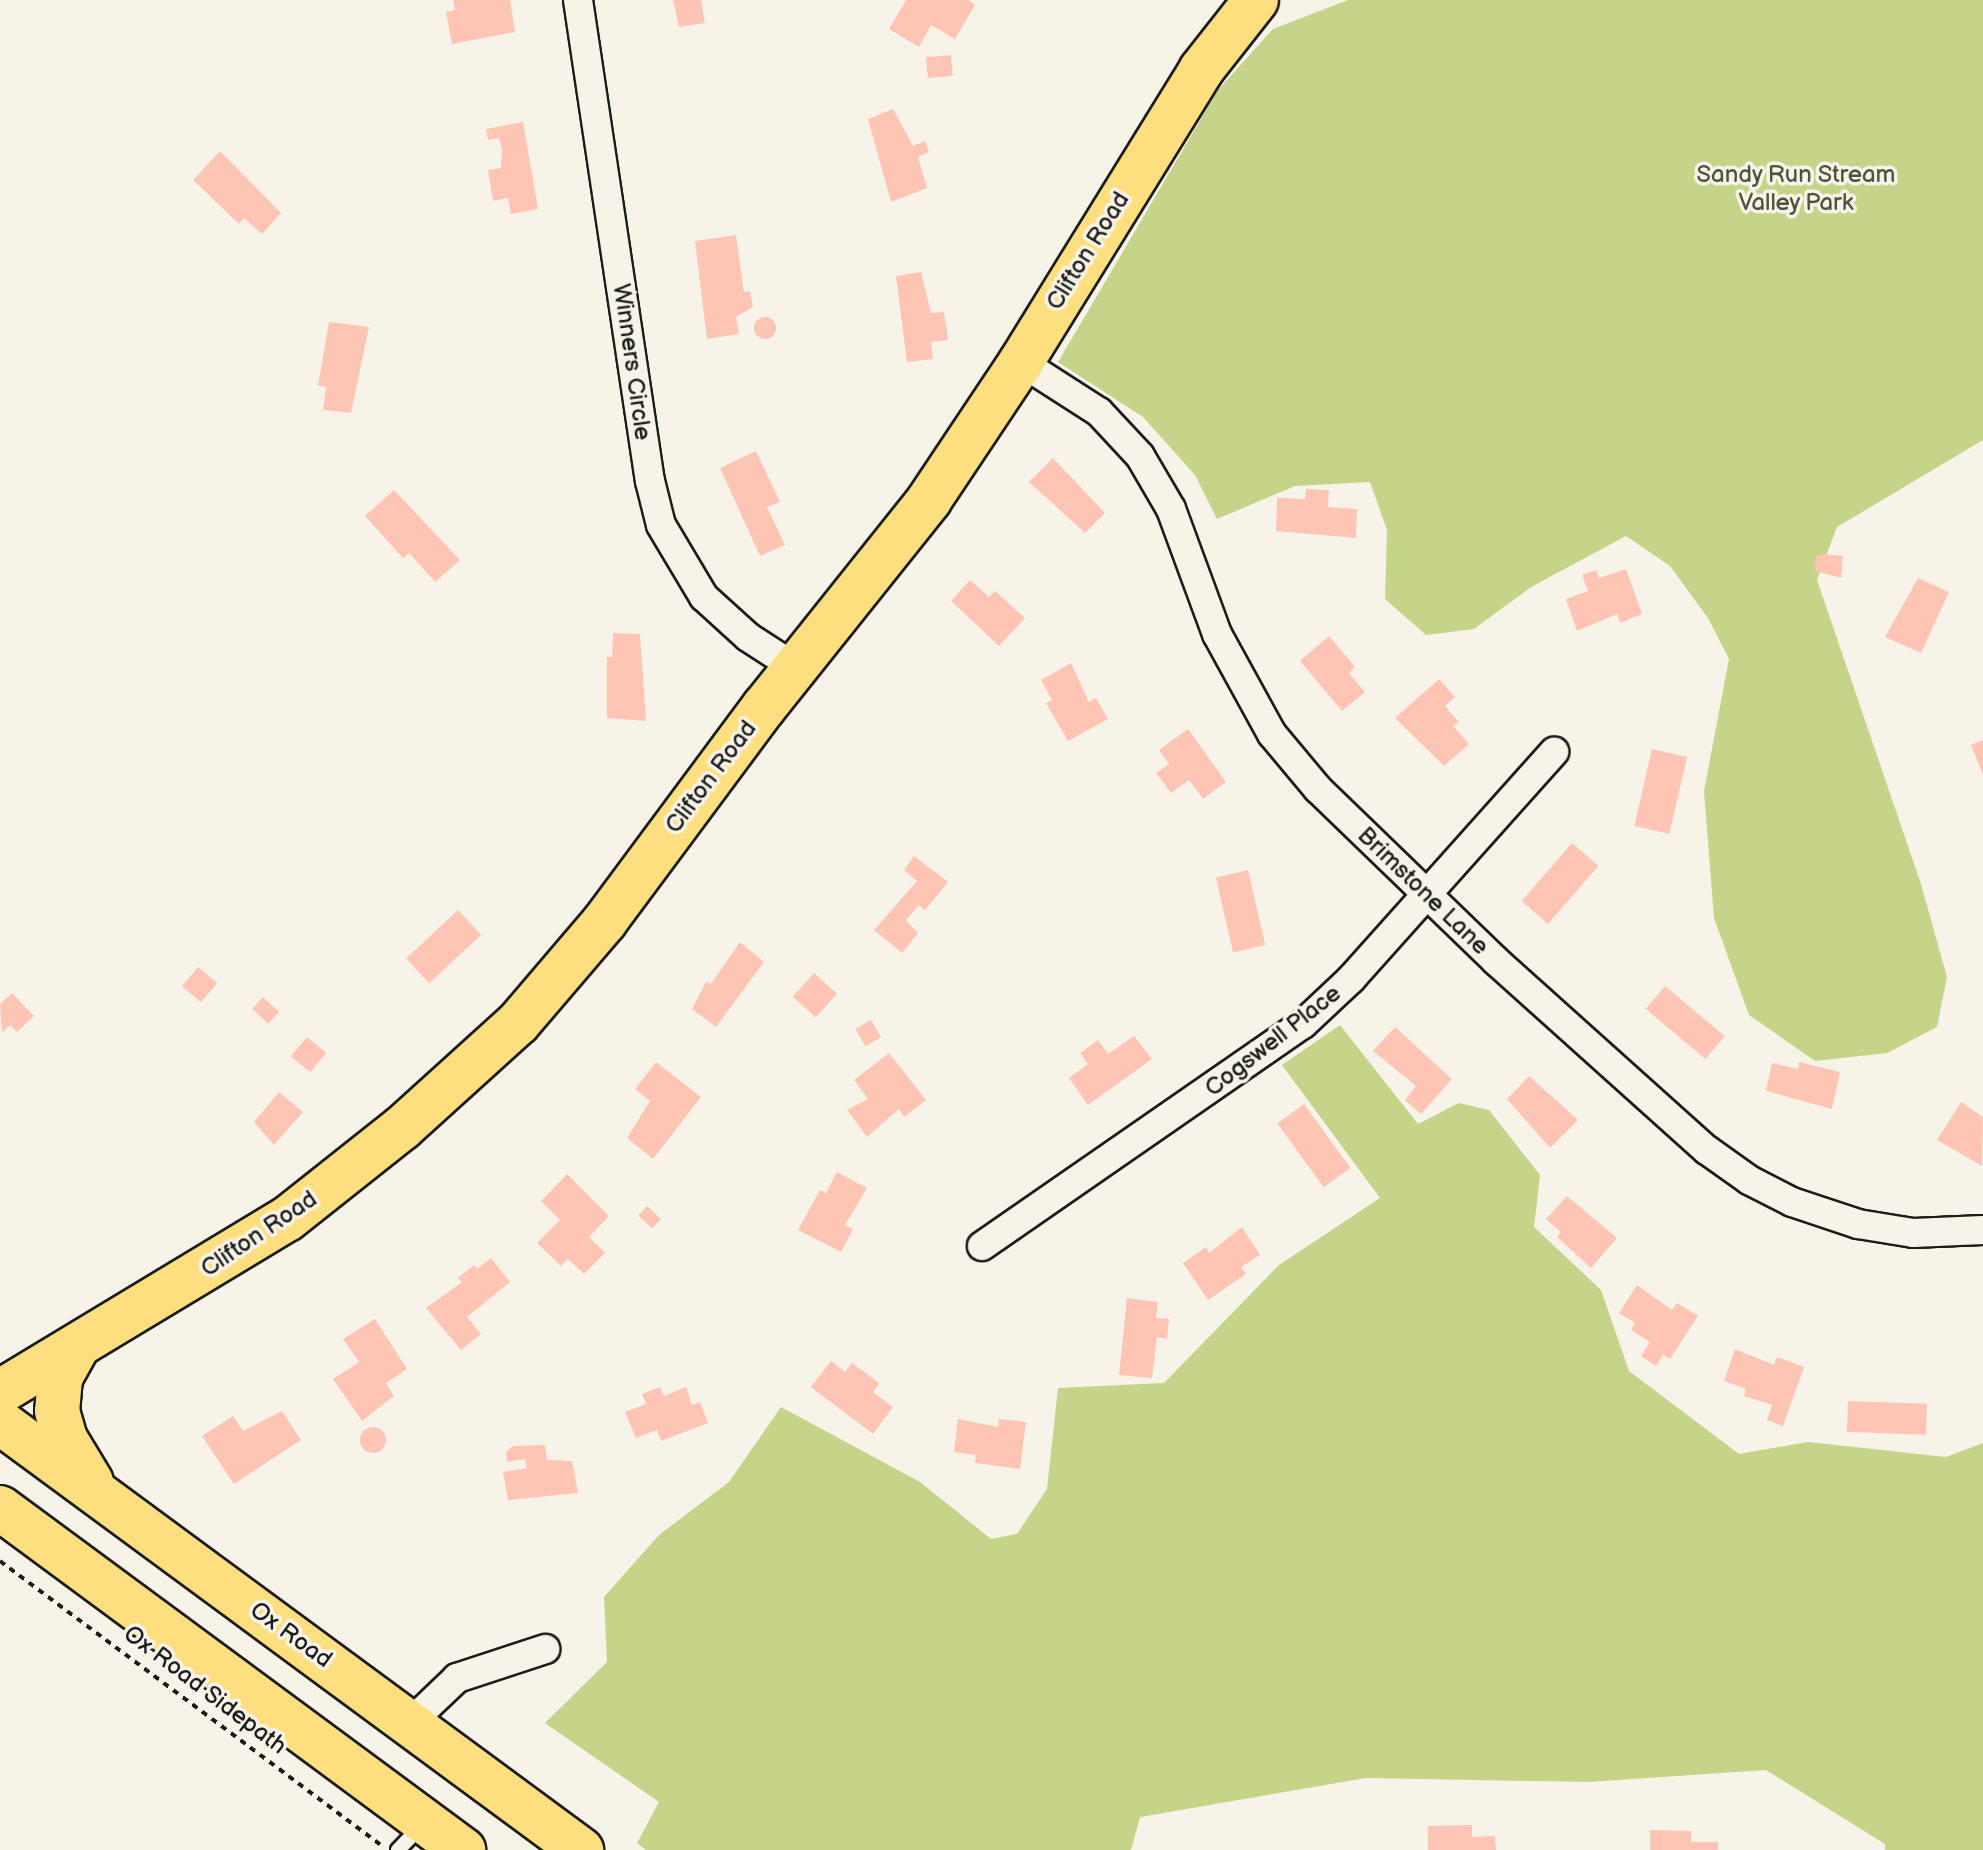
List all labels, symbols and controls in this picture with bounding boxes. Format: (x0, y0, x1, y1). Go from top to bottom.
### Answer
park label: Sandy Run Stream Valley Park (1696, 161, 1896, 217)
street label: Clifton Road (1040, 187, 1136, 315)
street label: Winners Circle (607, 282, 657, 442)
street label: Clifton Road (659, 715, 763, 839)
street label: Brimstone Lane (1351, 821, 1495, 961)
street label: Cogswell Place (1199, 979, 1347, 1103)
street label: Clifton Road (195, 1185, 323, 1283)
street label: Ox Road (244, 1596, 338, 1674)
street label: Ox Road Sidepath (118, 1619, 292, 1761)

